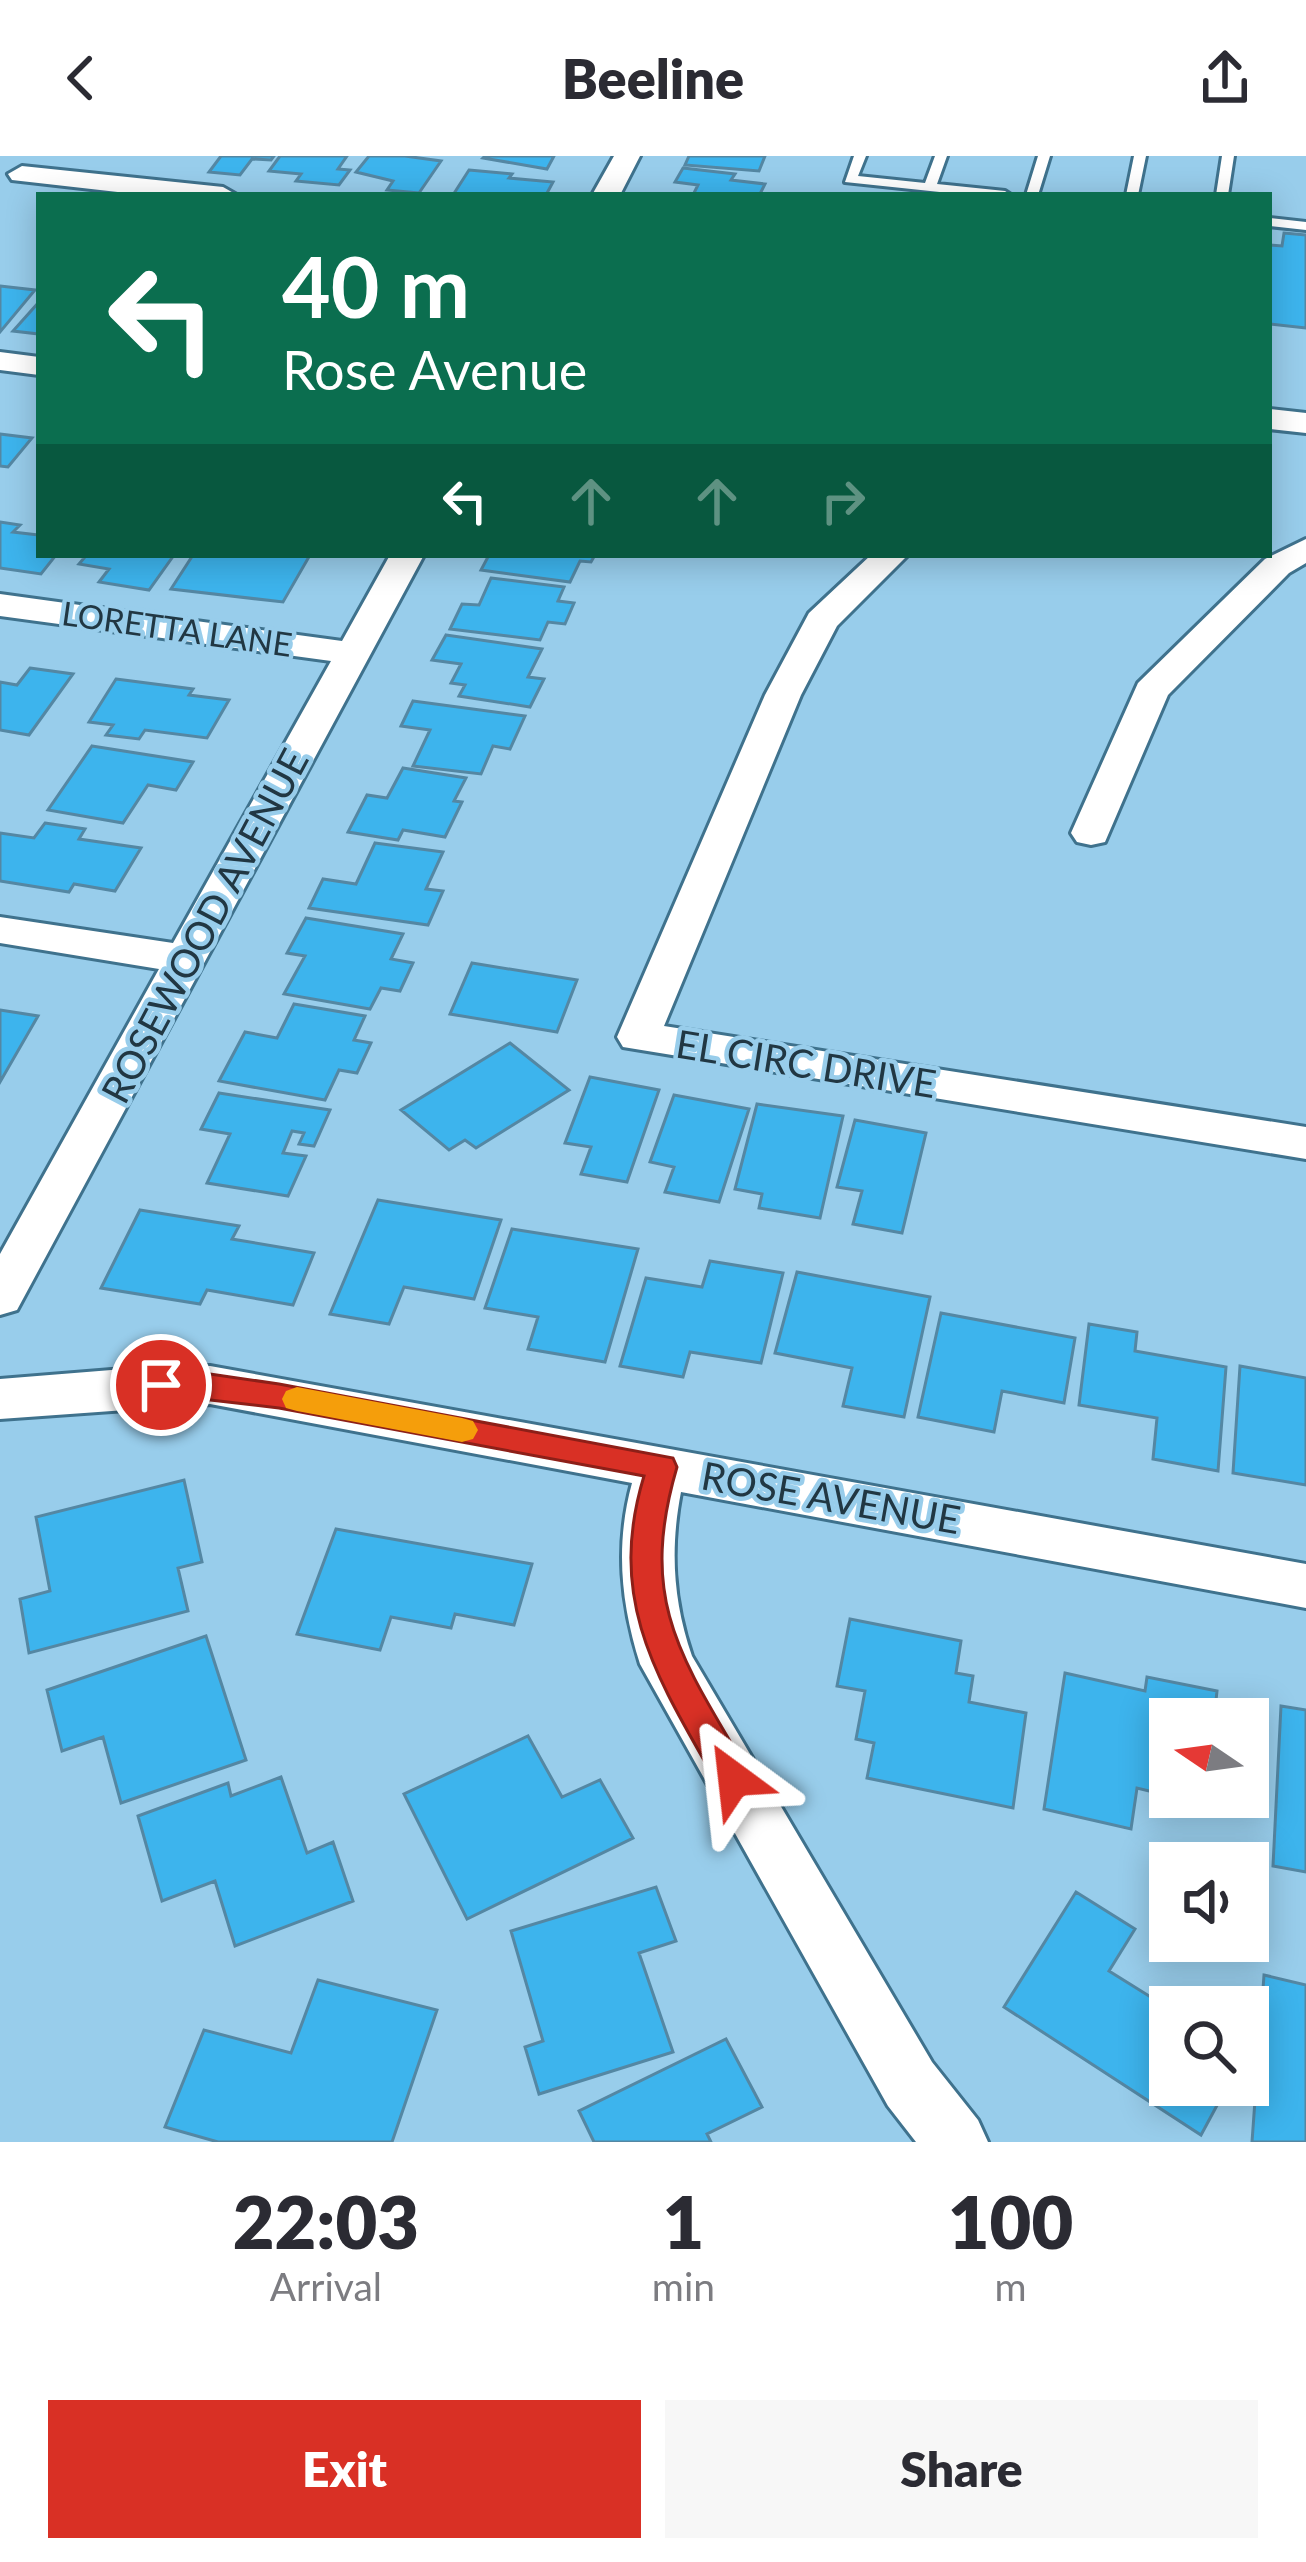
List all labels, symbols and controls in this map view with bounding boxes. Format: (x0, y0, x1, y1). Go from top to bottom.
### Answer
icon: back (48, 45, 114, 111)
icon: share (1192, 45, 1258, 111)
text: Beeline (562, 46, 744, 111)
text: 40 m (282, 235, 470, 336)
icon: left (84, 240, 240, 396)
text: Rose Avenue (282, 337, 587, 402)
icon: left (432, 468, 498, 534)
icon: ahead (558, 468, 624, 534)
icon: ahead (684, 468, 750, 534)
icon: right (810, 468, 876, 534)
street label: LORETTA LANE (60, 592, 295, 664)
street label: ROSEWOOD AVENUE (91, 741, 317, 1110)
street label: EL CIRC DRIVE (673, 1020, 939, 1106)
pin (110, 1334, 212, 1436)
icon: arrive (128, 1352, 194, 1418)
street label: ROSE AVENUE (698, 1452, 964, 1542)
north arrow (1149, 1698, 1269, 1818)
map controls (1149, 1698, 1269, 2106)
position arrow (671, 1716, 797, 1842)
button: sound (1149, 1842, 1269, 1962)
button: search (1149, 1986, 1269, 2106)
text: 22:03 (233, 2178, 419, 2264)
text: 1 (663, 2178, 704, 2264)
text: 100 (948, 2178, 1073, 2264)
text: Arrival (270, 2263, 382, 2309)
text: min (652, 2263, 715, 2309)
text: m (994, 2263, 1027, 2309)
button: Exit (48, 2400, 641, 2538)
button: Share (665, 2400, 1258, 2538)

